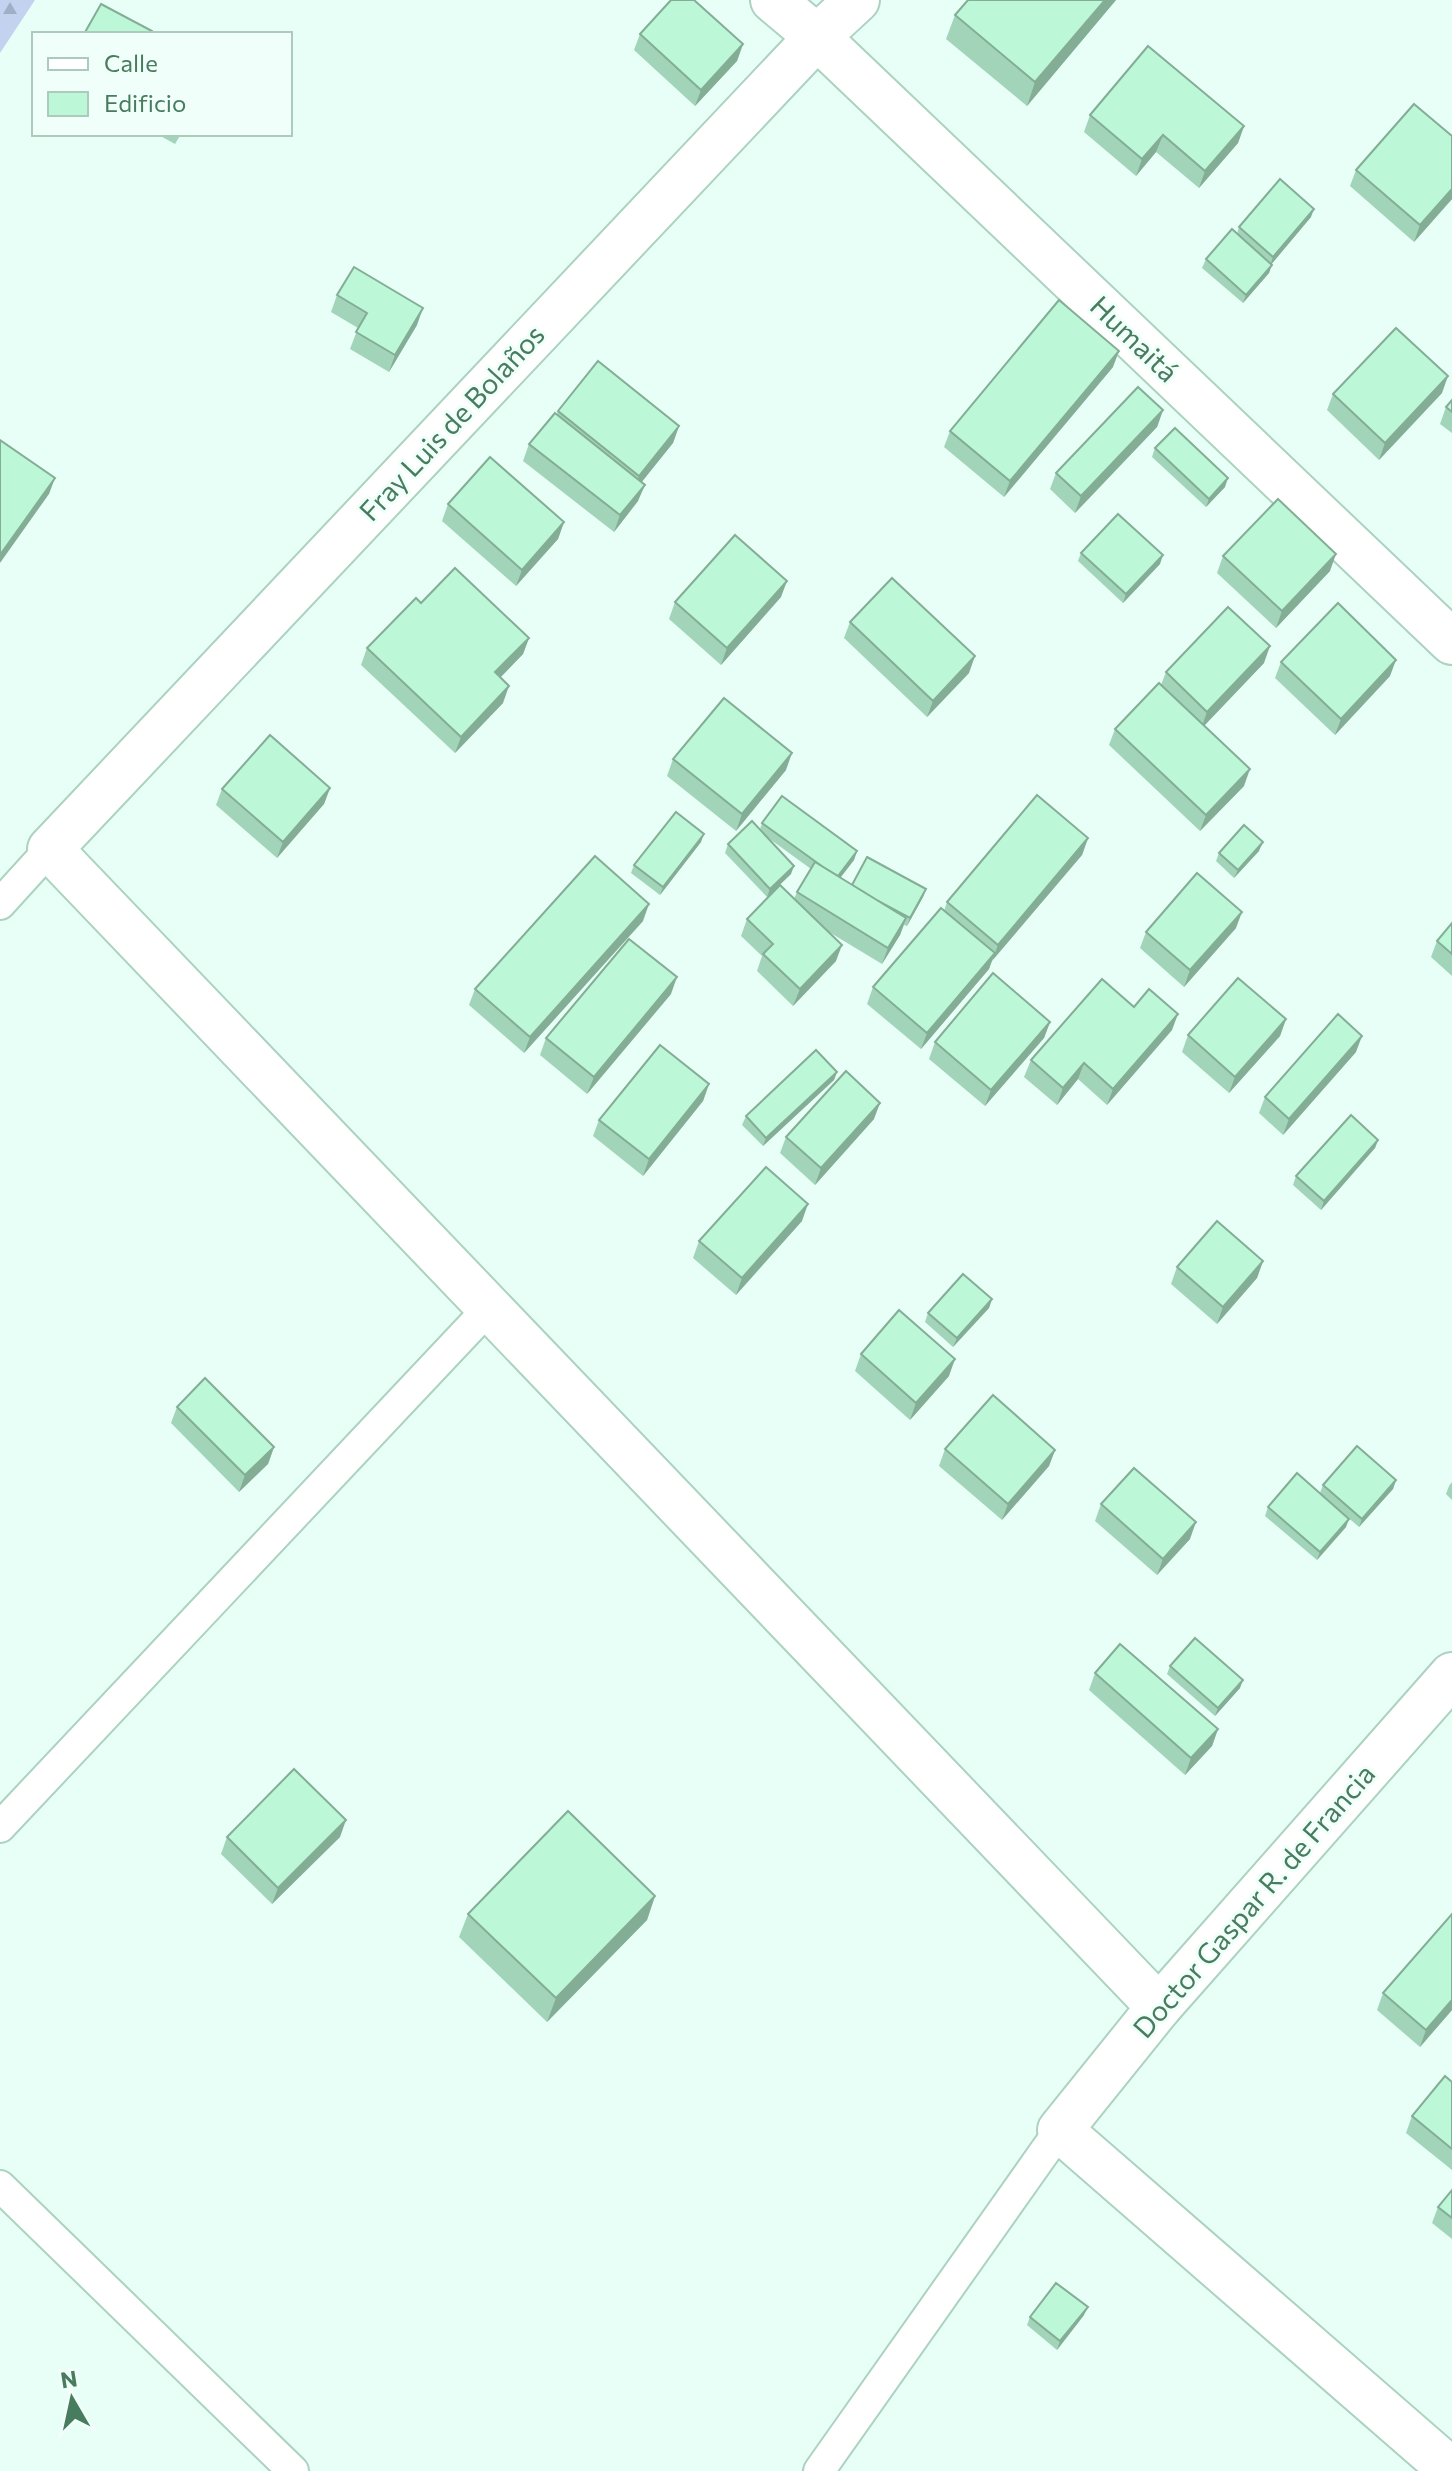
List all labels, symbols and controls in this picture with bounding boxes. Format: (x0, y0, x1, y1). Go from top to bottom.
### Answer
legend (32, 32, 292, 136)
text: Calle (104, 48, 158, 77)
text: Edificio (104, 88, 186, 117)
street label: Humaitá (1084, 288, 1186, 388)
street label: Fray Luis de Bolaños (352, 317, 551, 527)
street label: Doctor Gaspar R. de Francia (1125, 1757, 1381, 2044)
north arrow (32, 2359, 112, 2439)
text: N (59, 2364, 79, 2393)

